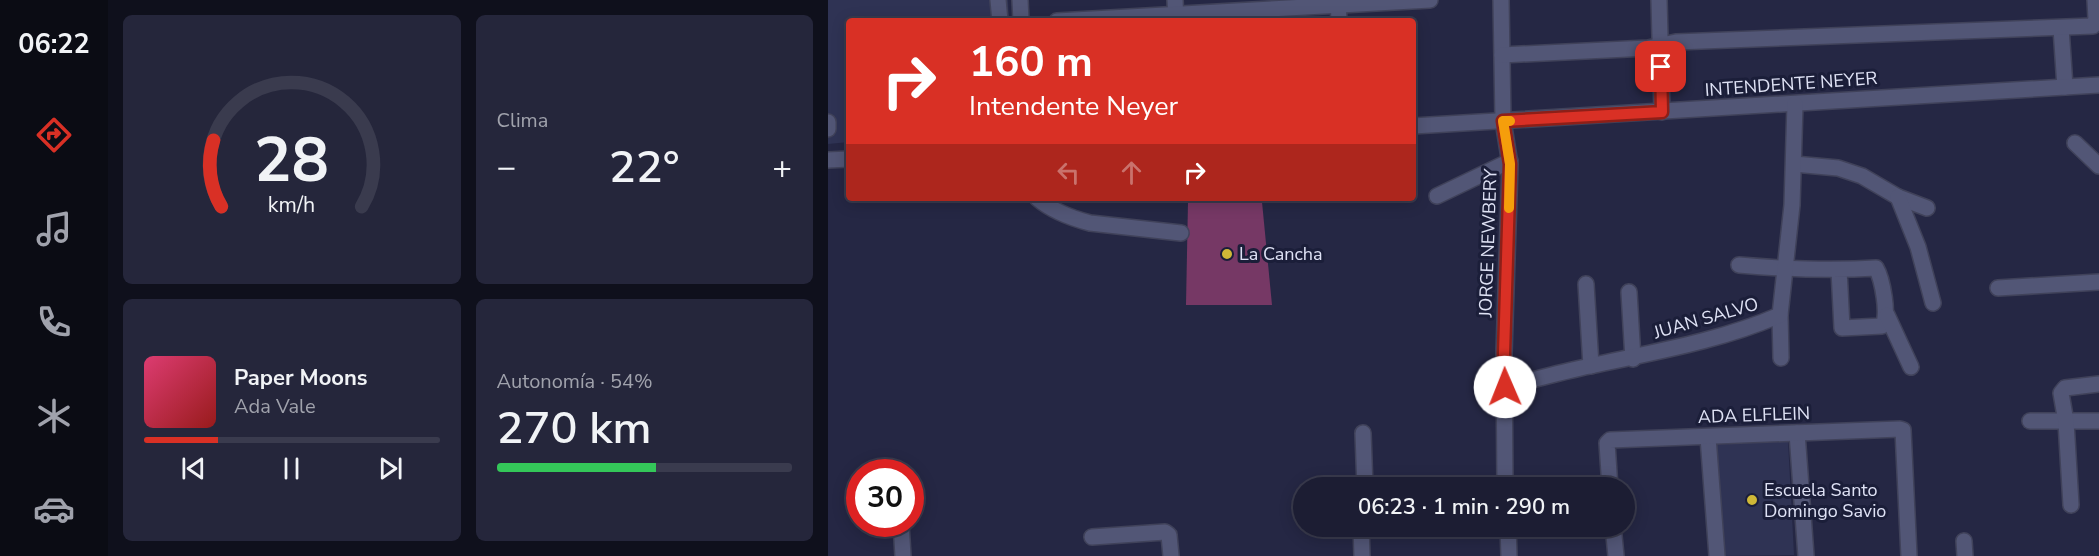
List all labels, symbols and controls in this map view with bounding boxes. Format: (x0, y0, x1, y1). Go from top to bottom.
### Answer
text: 06:22 (18, 26, 90, 63)
text: 160 m (969, 34, 1093, 91)
pin (1635, 41, 1686, 92)
icon: right (870, 42, 948, 120)
icon: arrive (1644, 50, 1677, 83)
street label: INTENDENTE NEYER (1704, 66, 1878, 102)
text: Intendente Neyer (969, 88, 1178, 125)
text: Clima (497, 107, 548, 134)
icon: directions (33, 114, 75, 156)
text: 28 (254, 118, 329, 203)
text: 22° (609, 137, 680, 198)
text: − (497, 145, 516, 190)
text: + (772, 145, 792, 190)
icon: left (1052, 156, 1085, 189)
icon: ahead (1115, 156, 1148, 189)
icon: right (1178, 156, 1211, 189)
street label: JORGE NEWBERY (1473, 168, 1503, 319)
text: km/h (268, 190, 315, 220)
icon: music (33, 208, 75, 250)
place label: La Cancha (1239, 242, 1323, 266)
marker: La Cancha (1220, 247, 1234, 261)
street label: JUAN SALVO (1650, 292, 1761, 345)
icon: phone (33, 301, 75, 343)
position arrow (1473, 355, 1537, 419)
text: Paper Moons (234, 363, 368, 393)
text: Autonomía · 54% (497, 368, 653, 395)
text: Ada Vale (234, 393, 316, 420)
icon: climate (33, 395, 75, 437)
text: 270 km (497, 398, 652, 459)
street label: ADA ELFLEIN (1697, 401, 1811, 429)
icon: previous (177, 452, 210, 485)
icon: pause (275, 452, 308, 485)
icon: next (374, 452, 407, 485)
speed limit sign: 30 (846, 459, 924, 537)
place label: Escuela Santo Domingo Savio (1764, 478, 1886, 523)
icon: car (33, 488, 75, 530)
text: 06:23 · 1 min · 290 m (1358, 492, 1570, 522)
marker: Escuela Santo Domingo Savio (1745, 493, 1759, 507)

